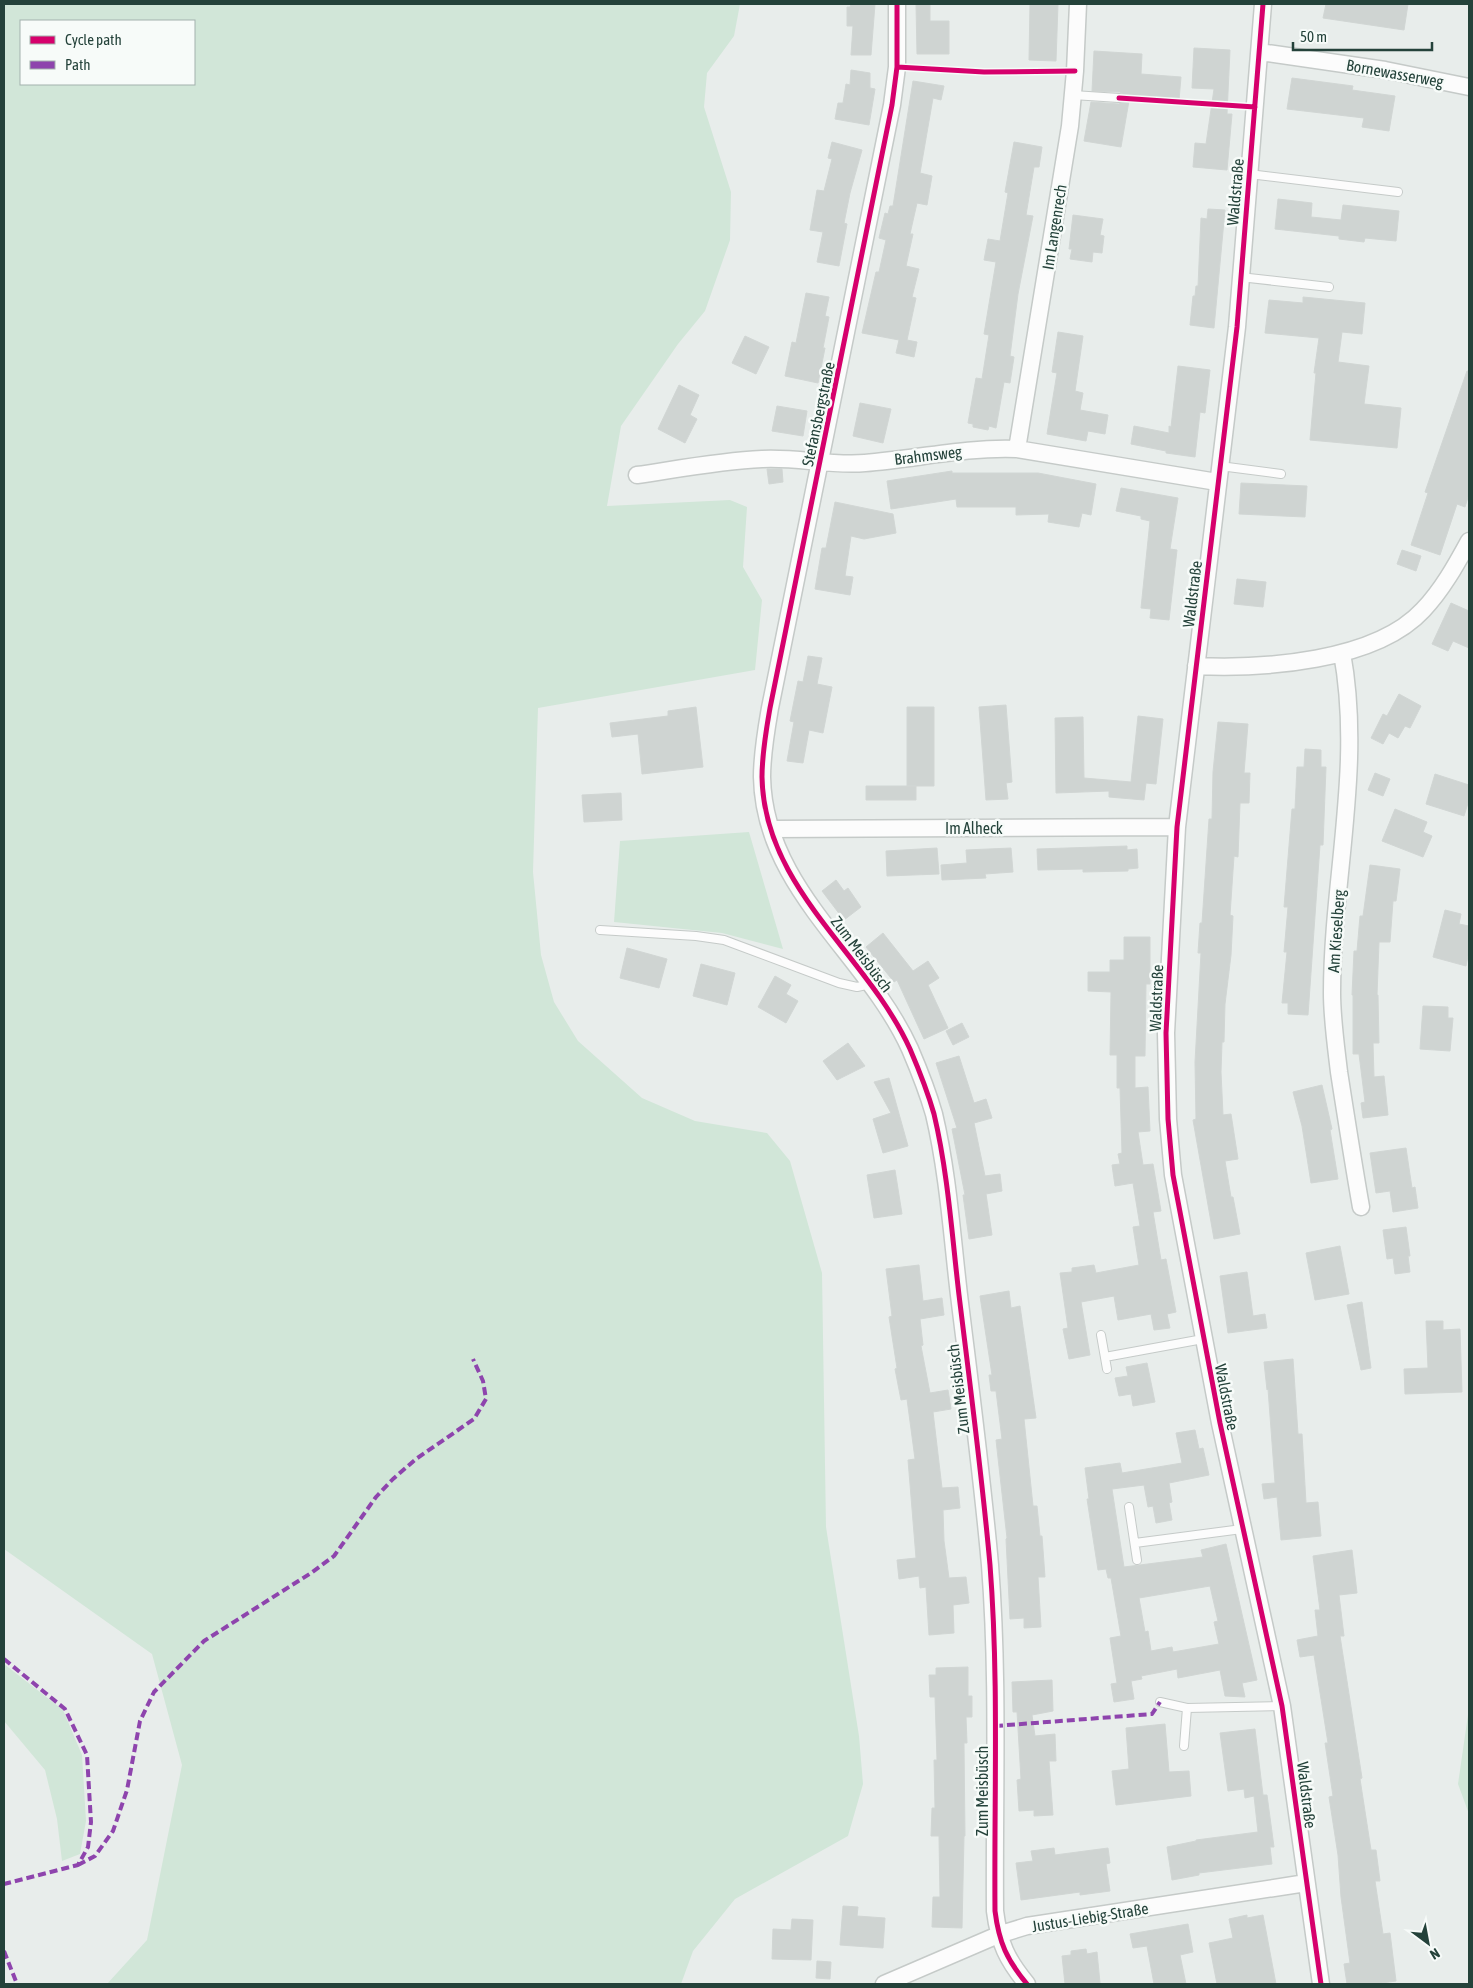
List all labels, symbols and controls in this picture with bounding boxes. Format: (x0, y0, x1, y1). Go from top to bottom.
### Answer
legend (20, 20, 195, 85)
scale bar (1293, 20, 1432, 52)
text: 50 m (1300, 28, 1327, 45)
text: Cycle path (65, 31, 122, 48)
text: Path (65, 56, 91, 73)
street label: Bornewasserweg (1345, 56, 1445, 91)
street label: Waldstraße (1223, 158, 1247, 226)
street label: Im Langenrech (1038, 183, 1071, 271)
street label: Stefansbergstraße (798, 360, 839, 468)
street label: Brahmsweg (893, 442, 963, 469)
street label: Waldstraße (1179, 560, 1205, 628)
street label: Im Alheck (945, 819, 1003, 837)
street label: Am Kieselberg (1324, 889, 1349, 973)
street label: Zum Meisbüsch (828, 912, 896, 996)
street label: Waldstraße (1146, 964, 1166, 1032)
street label: Zum Meisbüsch (944, 1343, 972, 1435)
street label: Waldstraße (1212, 1362, 1242, 1432)
street label: Zum Meisbüsch (973, 1746, 991, 1836)
street label: Waldstraße (1294, 1761, 1320, 1829)
street label: Justus-Liebig-Straße (1030, 1899, 1150, 1936)
north arrow (1403, 1918, 1453, 1968)
text: N (1427, 1945, 1443, 1963)

